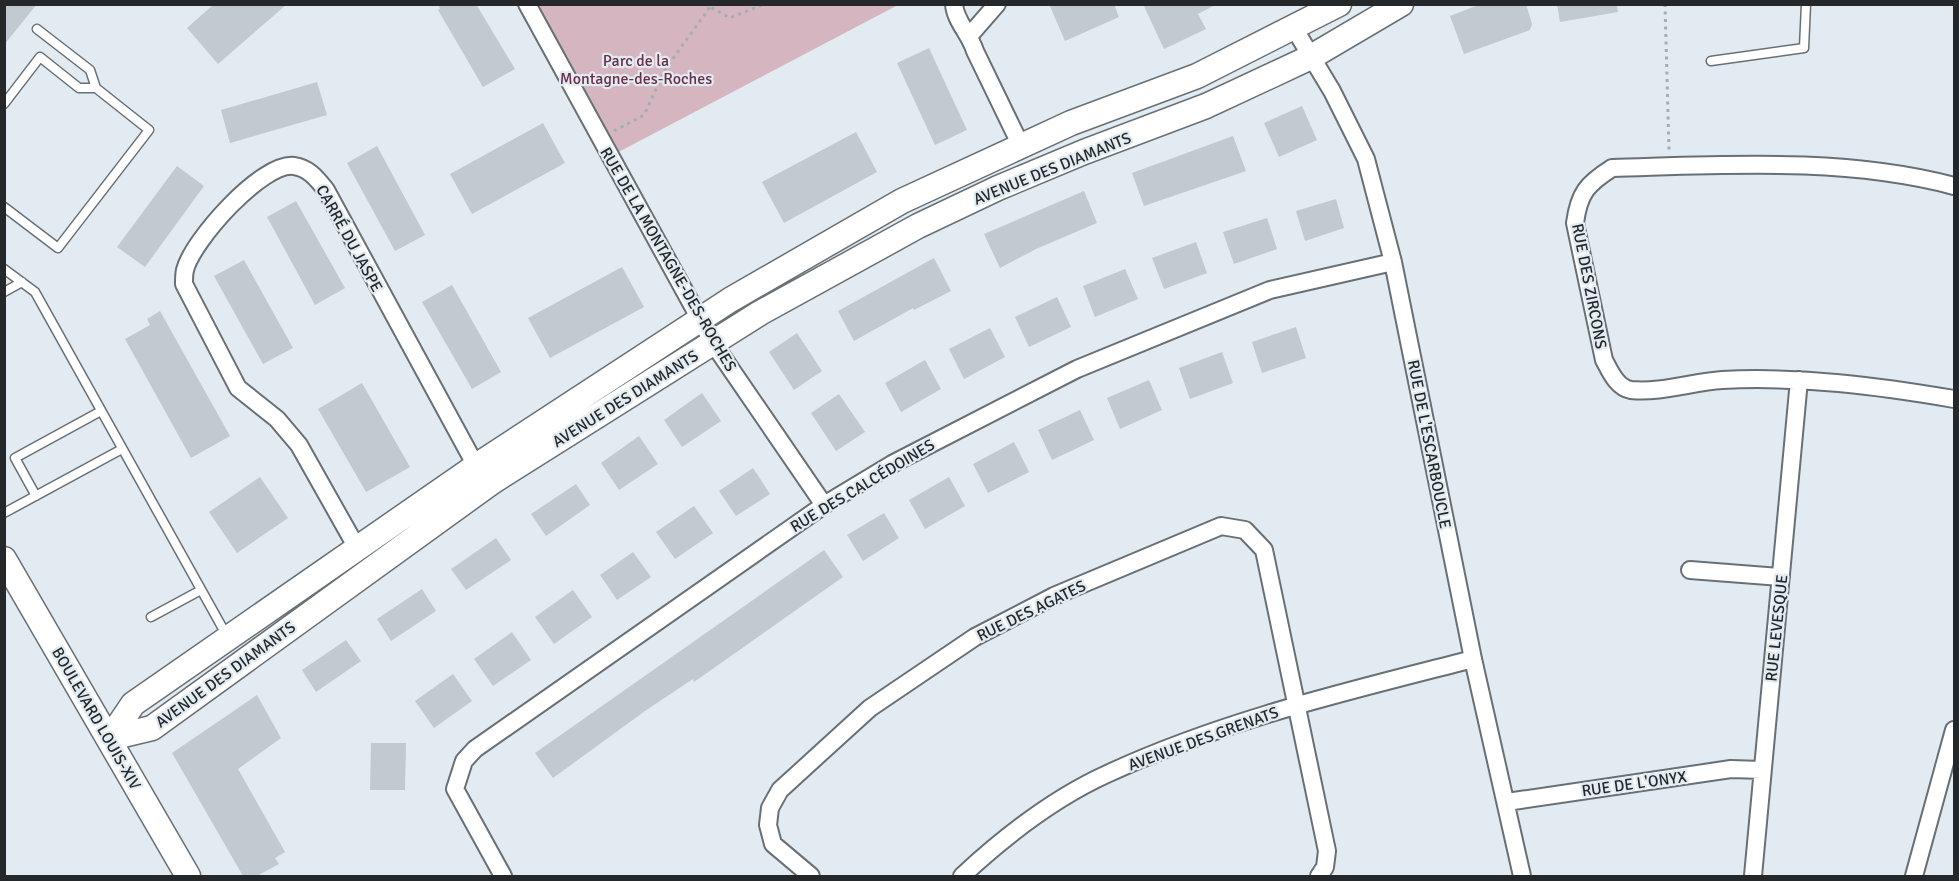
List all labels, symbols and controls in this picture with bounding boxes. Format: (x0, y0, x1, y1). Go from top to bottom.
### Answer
park label: Parc de la Montagne-des-Roches (560, 51, 712, 89)
street label: AVENUE DES DIAMANTS (971, 128, 1134, 210)
street label: RUE DE LA MONTAGNE-DES-ROCHES (596, 144, 741, 375)
street label: CARRÉ DU JASPE (311, 181, 387, 296)
street label: RUE DES ZIRCONS (1567, 222, 1611, 351)
street label: AVENUE DES DIAMANTS (549, 346, 702, 452)
street label: RUE DE L'ESCARBOUCLE (1403, 358, 1455, 530)
street label: RUE DES CALCÉDOINES (787, 435, 938, 537)
street label: RUE LEVESQUE (1761, 574, 1793, 682)
street label: RUE DES AGATES (974, 576, 1089, 646)
street label: AVENUE DES DIAMANTS (152, 617, 300, 732)
street label: BOULEVARD LOUIS-XIV (47, 644, 145, 793)
street label: AVENUE DES GRENATS (1125, 702, 1281, 775)
street label: RUE DE L'ONYX (1580, 767, 1689, 801)

